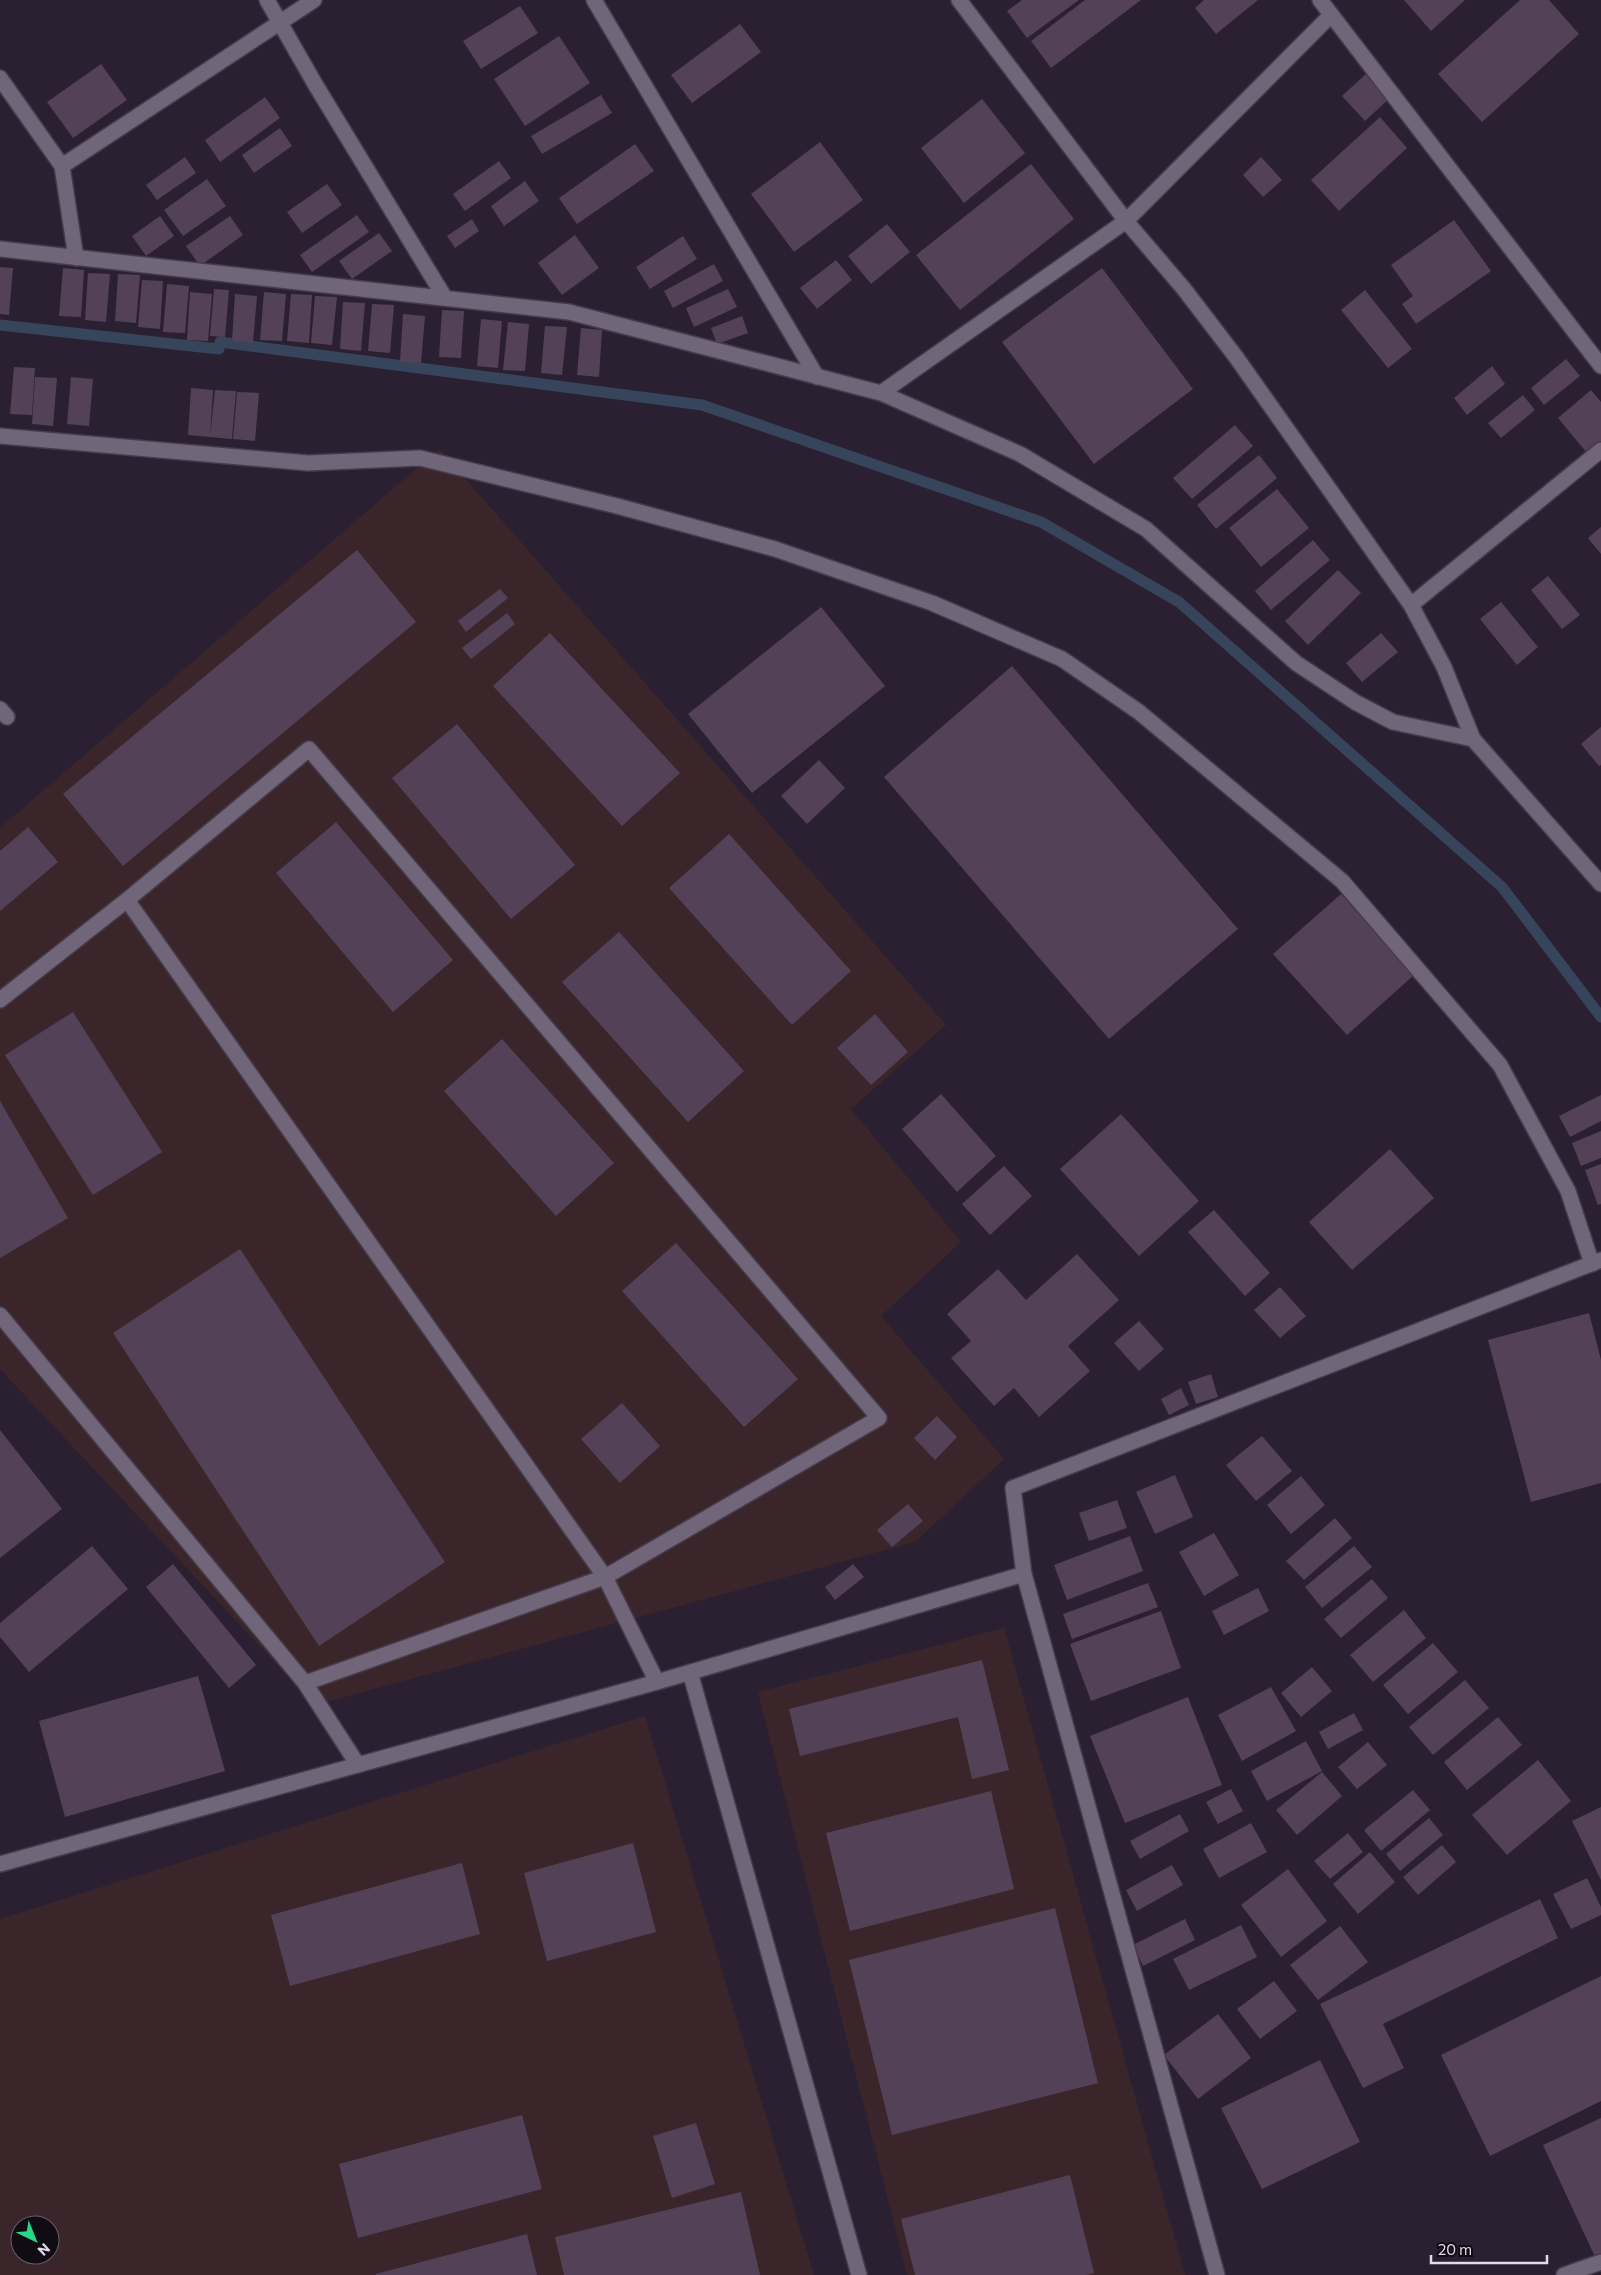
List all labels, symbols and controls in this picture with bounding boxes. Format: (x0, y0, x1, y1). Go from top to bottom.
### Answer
north arrow (10, 2215, 60, 2265)
scale bar (1431, 2232, 1547, 2264)
text: N (35, 2240, 54, 2260)
text: 20 m (1438, 2240, 1472, 2258)

